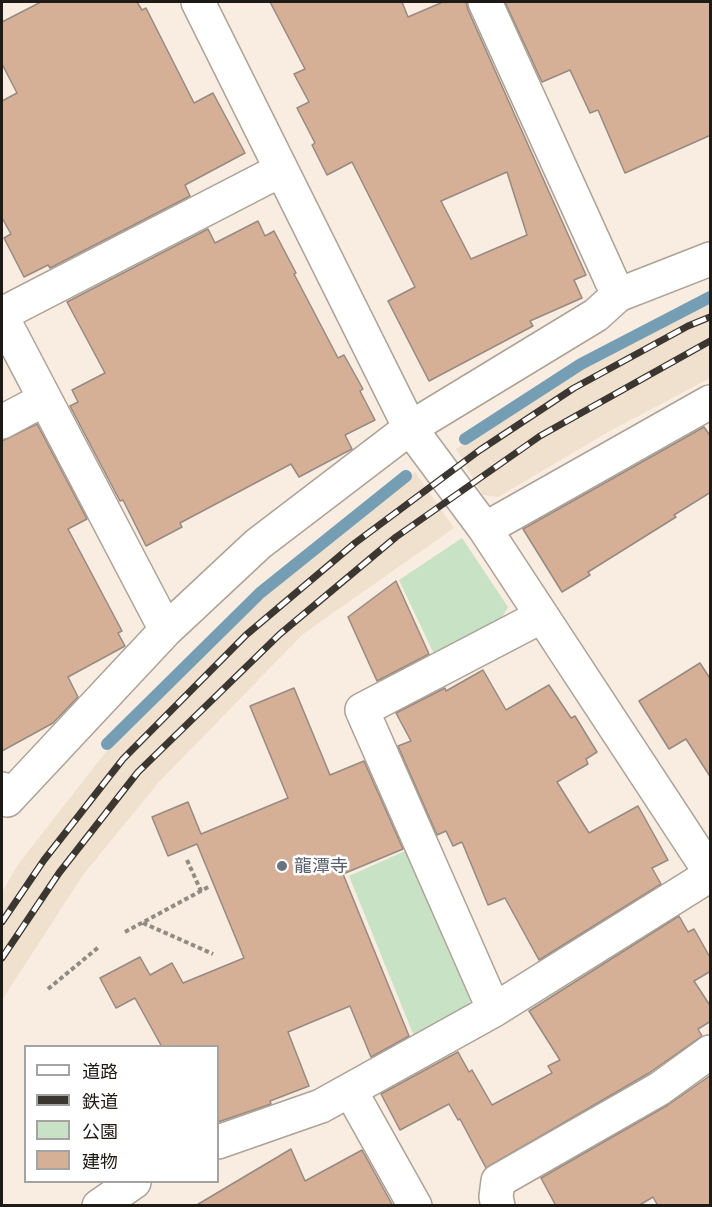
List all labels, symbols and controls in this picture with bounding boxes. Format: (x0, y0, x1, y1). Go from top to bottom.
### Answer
place label: 龍潭寺 (294, 855, 348, 877)
marker: 龍潭寺 (275, 859, 289, 873)
legend (24, 1045, 219, 1183)
text: 道路 (82, 1060, 118, 1082)
text: 鉄道 (82, 1090, 118, 1112)
text: 公園 (82, 1120, 118, 1142)
text: 建物 (82, 1150, 118, 1172)

